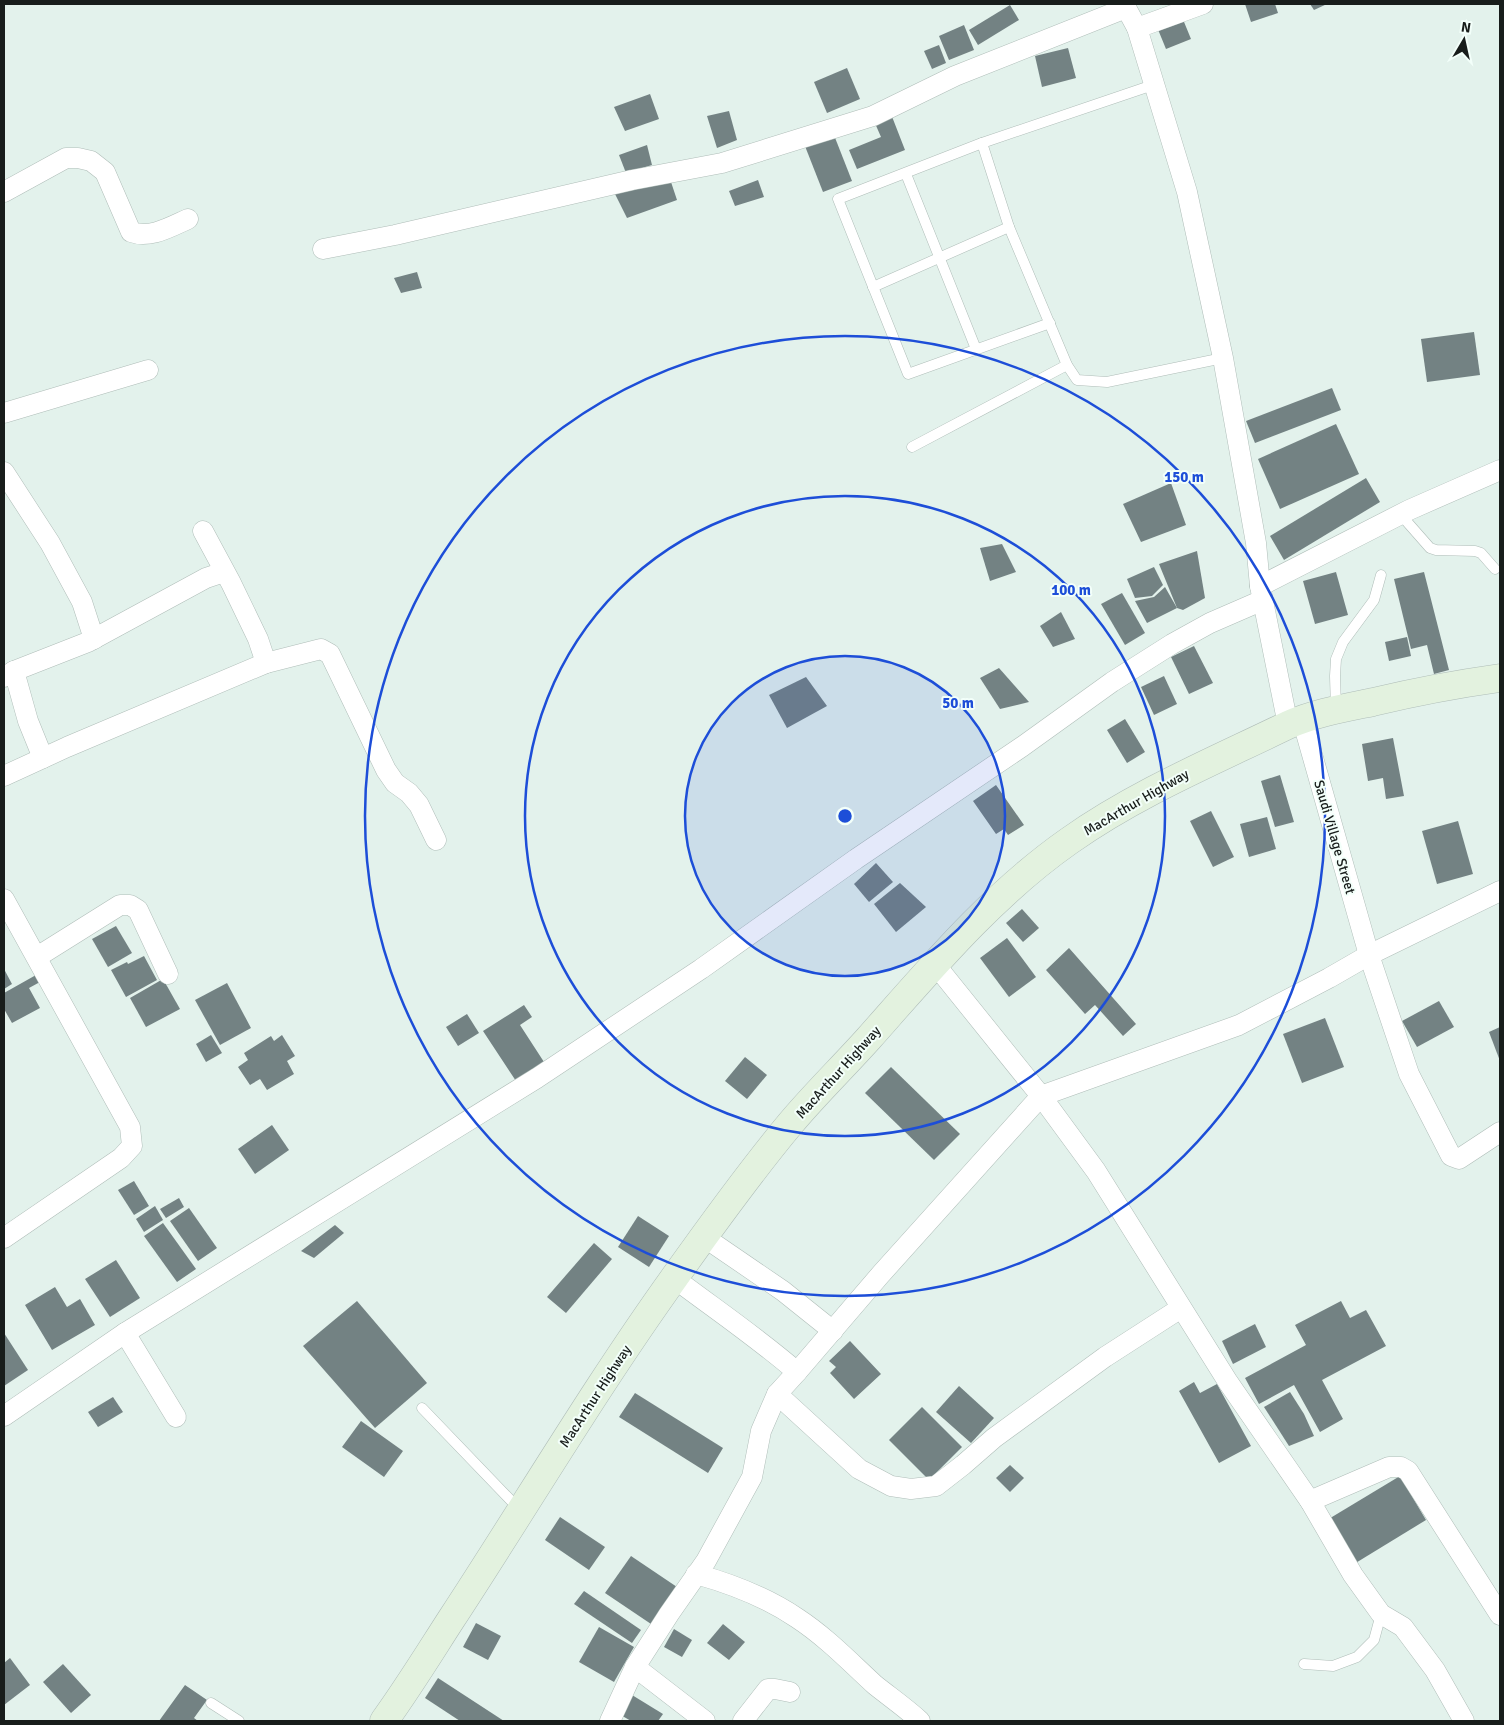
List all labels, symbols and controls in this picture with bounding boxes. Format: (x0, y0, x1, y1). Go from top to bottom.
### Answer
north arrow (1439, 15, 1489, 65)
text: N (1460, 18, 1472, 37)
text: 150 m (1164, 468, 1204, 486)
text: 100 m (1051, 581, 1091, 599)
text: 50 m (942, 694, 974, 712)
street label: MacArthur Highway (1081, 765, 1192, 840)
street label: Saudi Village Street (1310, 778, 1359, 896)
centre of rings (836, 807, 854, 825)
street label: MacArthur Highway (792, 1022, 885, 1122)
street label: MacArthur Highway (556, 1341, 635, 1451)

